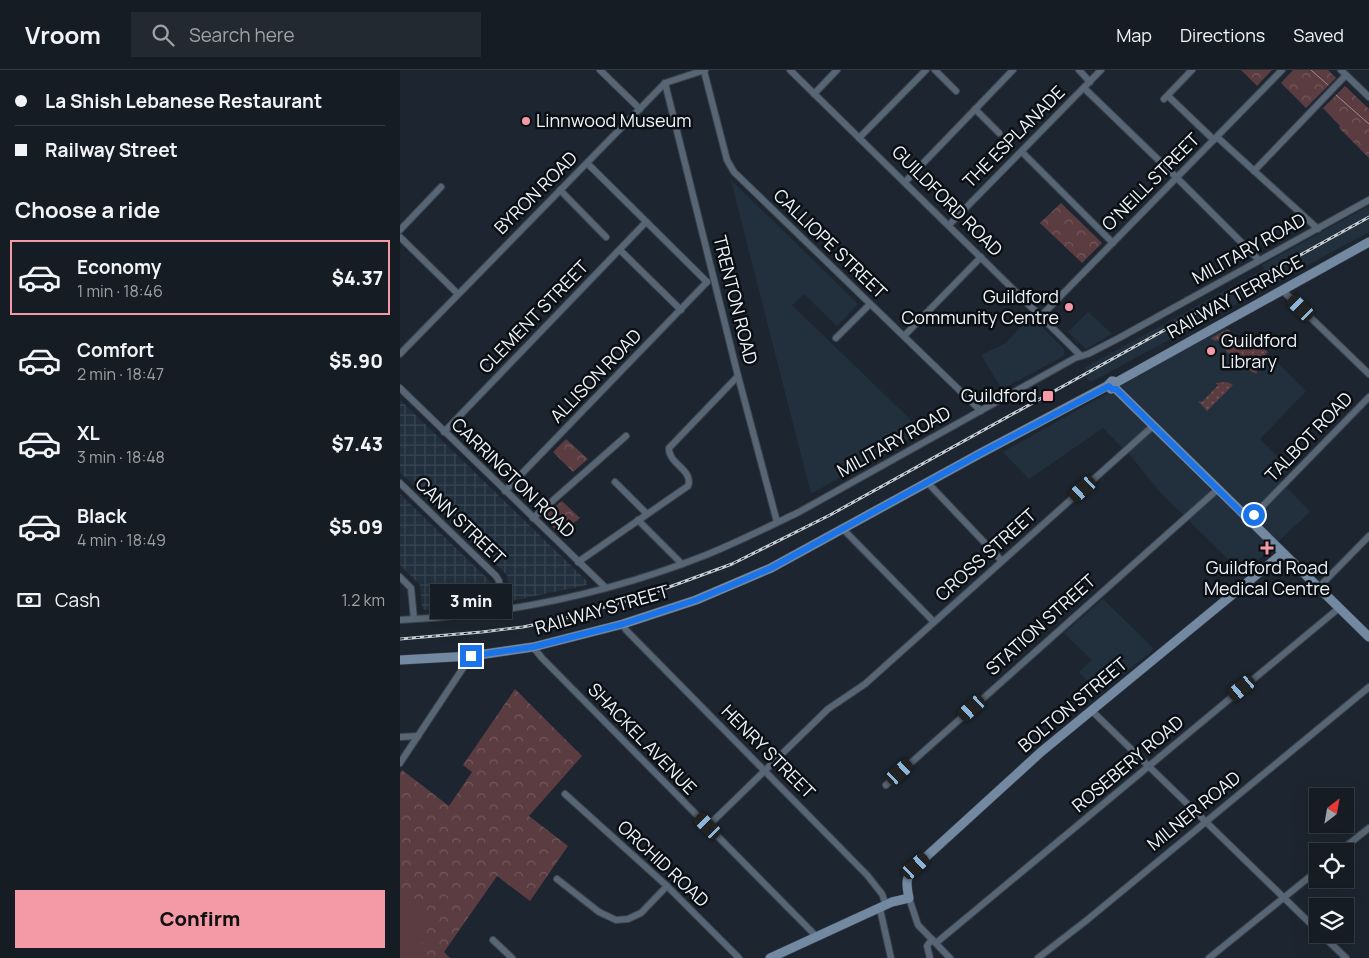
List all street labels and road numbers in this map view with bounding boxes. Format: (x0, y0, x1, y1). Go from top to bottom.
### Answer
street label: THE ESPLANADE (957, 80, 1070, 193)
street label: O'NEILL STREET (1096, 127, 1205, 235)
street label: GUILDFORD ROAD (887, 140, 1008, 261)
street label: BYRON ROAD (489, 146, 582, 239)
street label: CALLIOPE STREET (769, 183, 893, 304)
street label: MILITARY ROAD (1188, 207, 1309, 289)
street label: TRENTON ROAD (708, 233, 764, 367)
street label: RAILWAY TERRACE (1162, 249, 1307, 343)
street label: CLEMENT STREET (473, 254, 594, 378)
street label: ALLISON ROAD (544, 323, 646, 427)
street label: TALBOT ROAD (1259, 386, 1357, 486)
street label: MILITARY ROAD (833, 400, 954, 482)
street label: CARRINGTON ROAD (447, 412, 581, 542)
street label: CANN STREET (410, 471, 511, 570)
street label: CROSS STREET (930, 502, 1041, 606)
street label: STATION STREET (980, 568, 1101, 680)
street label: RAILWAY STREET (532, 578, 672, 640)
street label: BOLTON STREET (1013, 651, 1132, 757)
street label: SHACKEL AVENUE (583, 677, 702, 799)
street label: HENRY STREET (717, 699, 821, 804)
street label: ROSEBERY ROAD (1067, 710, 1188, 817)
street label: MILNER ROAD (1142, 765, 1245, 855)
street label: ORCHID ROAD (613, 815, 715, 912)

